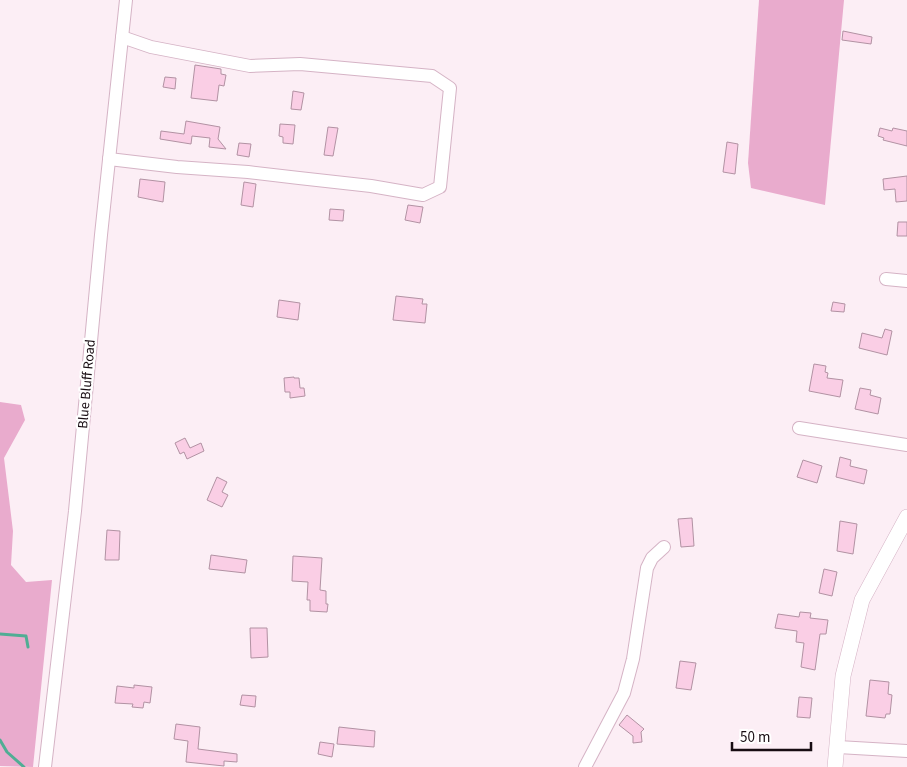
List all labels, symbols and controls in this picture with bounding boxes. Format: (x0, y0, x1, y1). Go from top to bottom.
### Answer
street label: Blue Bluff Road (73, 339, 101, 429)
scale bar (732, 720, 811, 752)
text: 50 m (740, 727, 770, 748)

